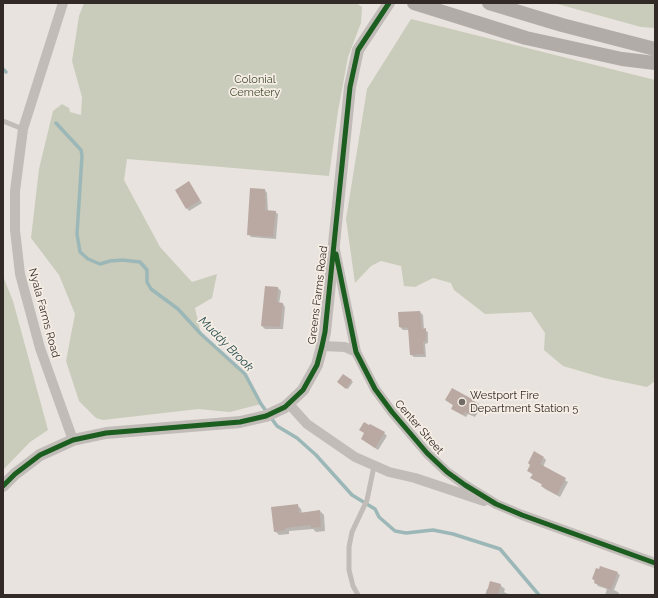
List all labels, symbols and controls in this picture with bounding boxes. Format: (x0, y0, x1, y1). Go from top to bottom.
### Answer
park label: Colonial Cemetery (230, 73, 280, 99)
street label: Greens Farms Road (305, 245, 331, 345)
street label: Nyala Farms Road (26, 267, 62, 359)
water label: Muddy Brook (195, 313, 257, 375)
place label: Westport Fire Department Station 5 (470, 389, 578, 415)
street label: Center Street (392, 397, 446, 457)
marker: Westport Fire Department Station 5 (457, 397, 467, 407)

